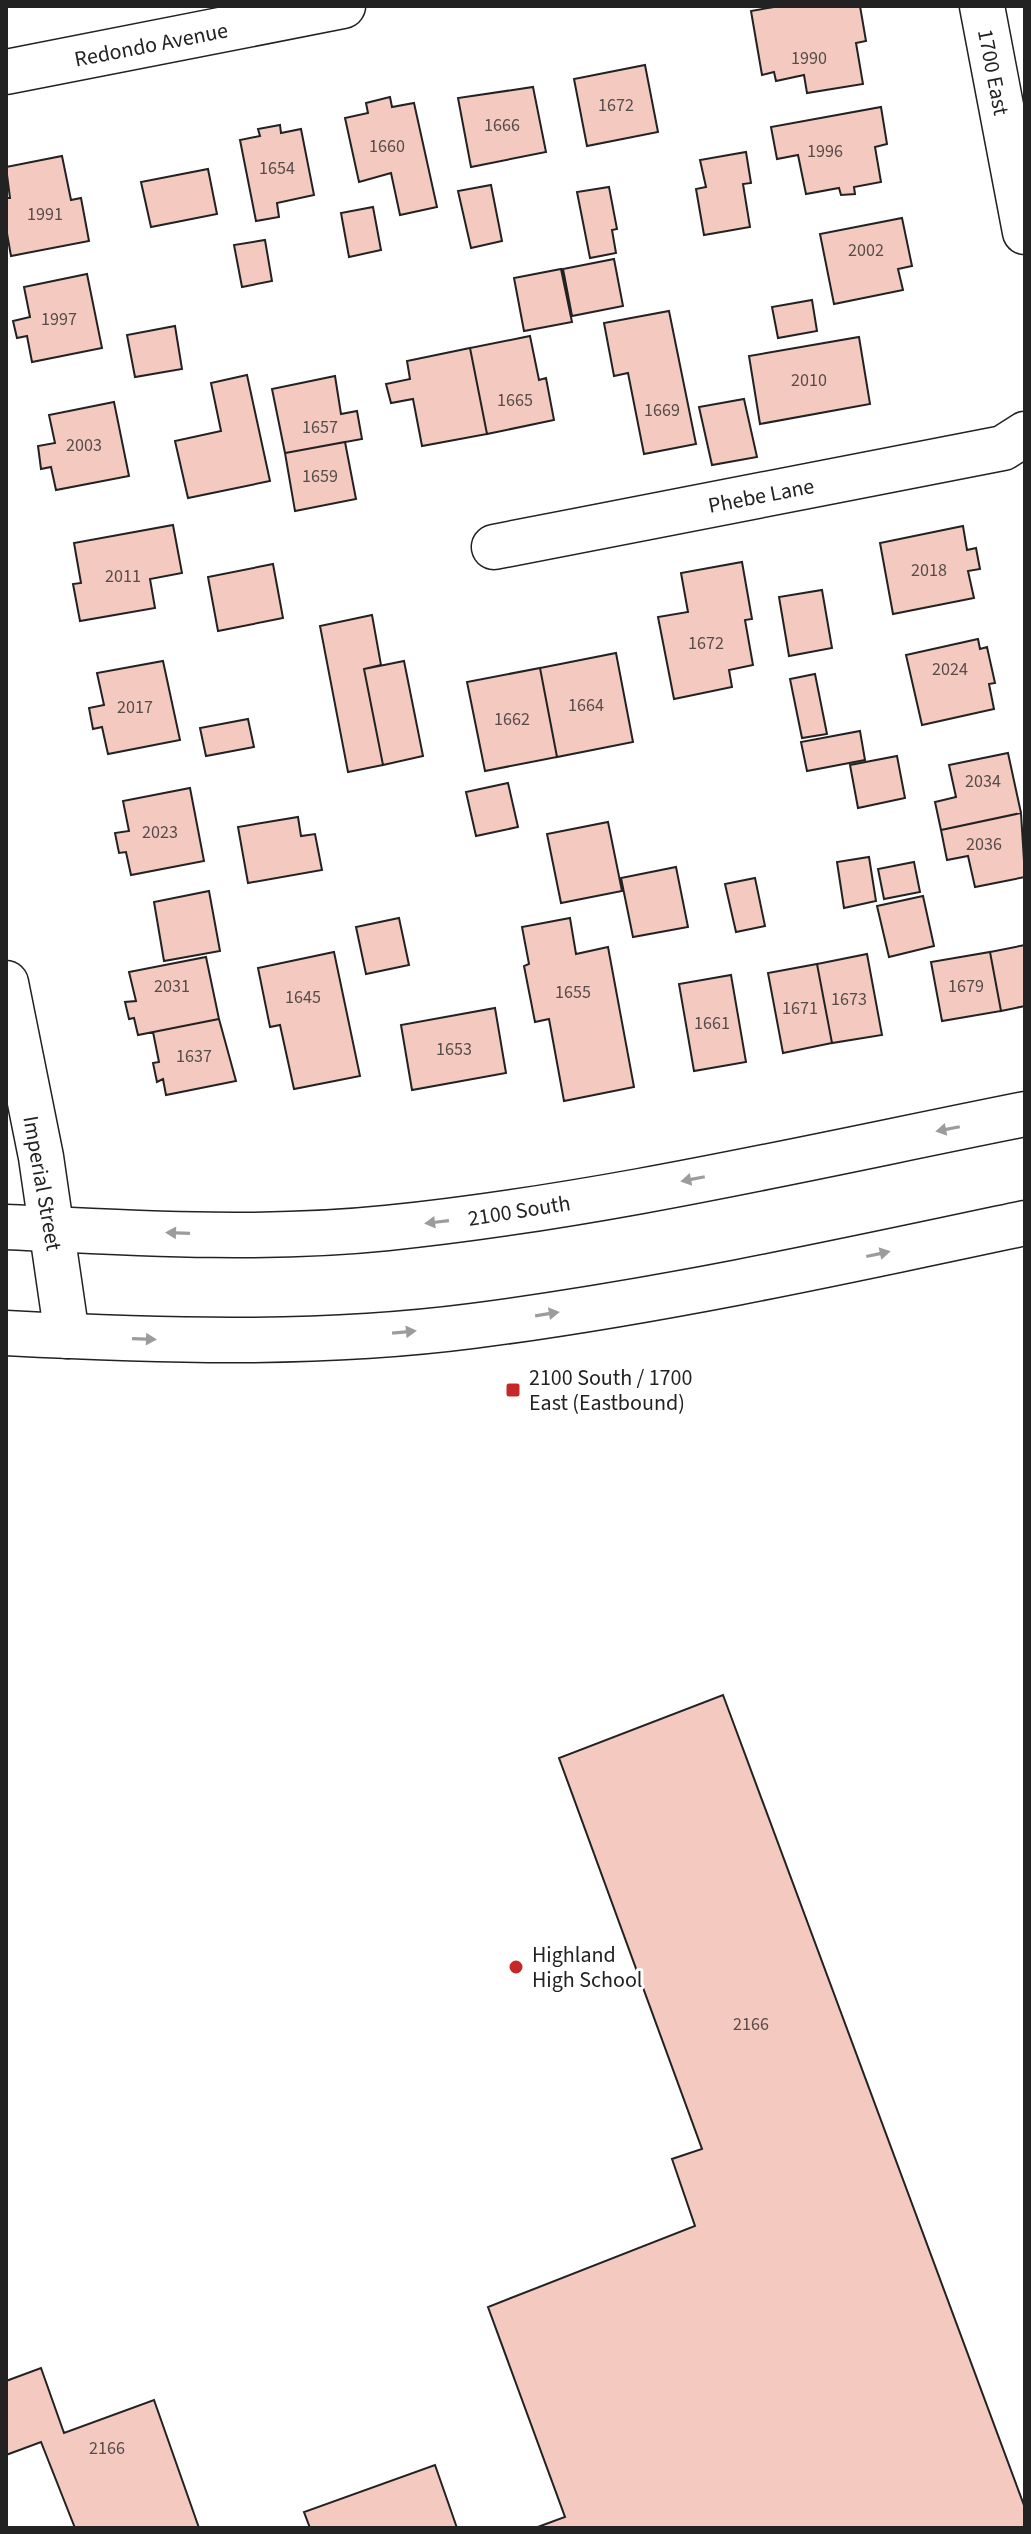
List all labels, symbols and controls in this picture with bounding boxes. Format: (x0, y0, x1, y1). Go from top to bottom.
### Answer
street label: Redondo Avenue (72, 14, 231, 76)
street label: 1700 East (969, 26, 1017, 119)
house number: 1990 (791, 46, 827, 71)
house number: 1672 (598, 93, 634, 118)
house number: 1666 (484, 113, 520, 138)
house number: 1660 (369, 134, 405, 159)
house number: 1996 (807, 139, 843, 164)
house number: 1654 (259, 156, 295, 181)
house number: 1991 (27, 202, 63, 227)
house number: 2002 (848, 238, 884, 263)
house number: 1997 (41, 307, 77, 332)
house number: 2010 (791, 368, 827, 393)
house number: 1665 (497, 388, 533, 413)
house number: 1669 (644, 398, 680, 423)
house number: 1657 (302, 415, 338, 440)
house number: 2003 (66, 433, 102, 458)
house number: 1659 (302, 464, 338, 489)
street label: Phebe Lane (705, 470, 817, 522)
house number: 2018 (911, 558, 947, 583)
house number: 2011 (105, 564, 141, 589)
house number: 1672 (688, 631, 724, 656)
house number: 2024 (932, 657, 968, 682)
house number: 1664 (568, 693, 604, 718)
house number: 2017 (117, 695, 153, 720)
house number: 1662 (494, 707, 530, 732)
house number: 2034 (965, 769, 1001, 794)
house number: 2023 (142, 820, 178, 845)
house number: 2036 (966, 832, 1002, 857)
house number: 2031 (154, 974, 190, 999)
house number: 1679 (948, 974, 984, 999)
house number: 1655 (555, 980, 591, 1005)
house number: 1645 (285, 985, 321, 1010)
house number: 1673 (831, 987, 867, 1012)
house number: 1671 (782, 996, 818, 1021)
house number: 1661 (694, 1011, 730, 1036)
house number: 1653 (436, 1037, 472, 1062)
house number: 1637 (176, 1044, 212, 1069)
street label: Imperial Street (14, 1113, 70, 1254)
one-way arrow (936, 1123, 961, 1136)
one-way arrow (681, 1173, 706, 1185)
street label: 2100 South (466, 1187, 573, 1235)
one-way arrow (424, 1216, 449, 1229)
one-way arrow (165, 1227, 190, 1239)
one-way arrow (866, 1247, 891, 1260)
one-way arrow (535, 1308, 560, 1320)
one-way arrow (392, 1325, 417, 1338)
one-way arrow (132, 1332, 157, 1345)
place label: 2100 South / 1700 East (Eastbound) (529, 1362, 692, 1419)
marker: 2100 South / 1700 East (Eastbound) (504, 1381, 522, 1399)
place label: Highland High School (532, 1939, 642, 1996)
marker: Highland High School (507, 1958, 525, 1976)
house number: 2166 (733, 2012, 769, 2037)
house number: 2166 (89, 2436, 125, 2461)

